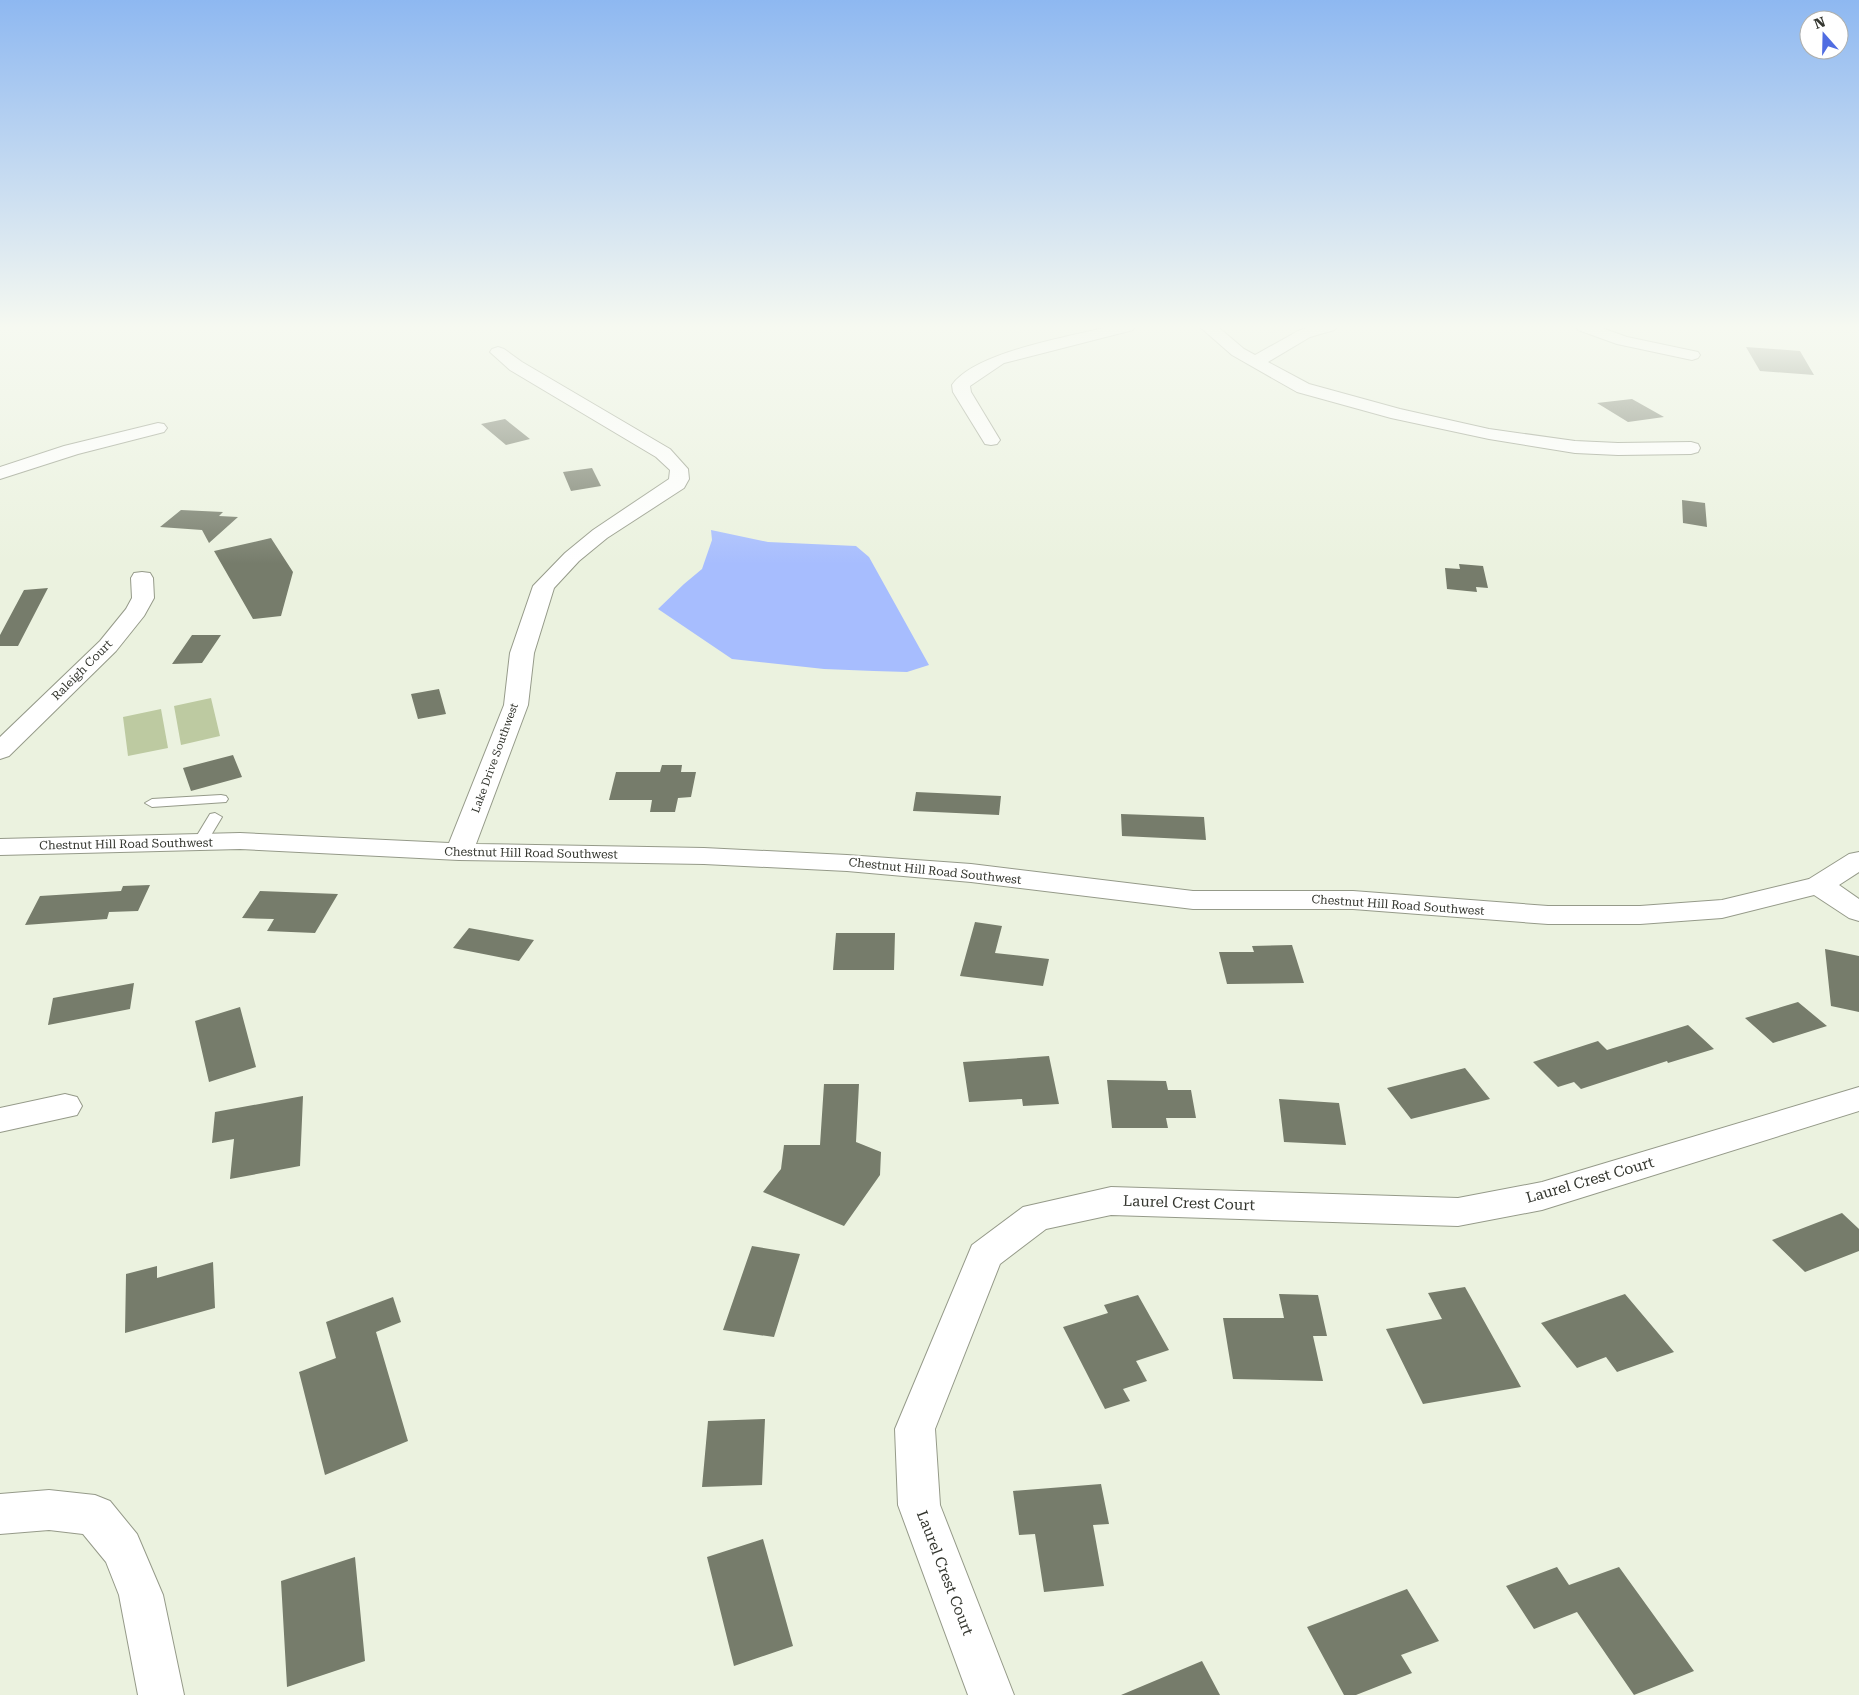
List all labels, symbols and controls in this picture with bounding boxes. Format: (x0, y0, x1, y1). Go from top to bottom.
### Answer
north arrow (1799, 10, 1849, 60)
text: N (1812, 13, 1828, 32)
street label: Raleigh Court (49, 637, 115, 703)
street label: Lake Drive Southwest (469, 701, 521, 815)
street label: Chestnut Hill Road Southwest (39, 835, 213, 853)
street label: Chestnut Hill Road Southwest (444, 844, 618, 862)
street label: Chestnut Hill Road Southwest (848, 855, 1023, 887)
street label: Chestnut Hill Road Southwest (1311, 892, 1486, 918)
street label: Laurel Crest Court (1524, 1153, 1656, 1207)
street label: Laurel Crest Court (1123, 1192, 1256, 1214)
street label: Laurel Crest Court (913, 1508, 977, 1638)

